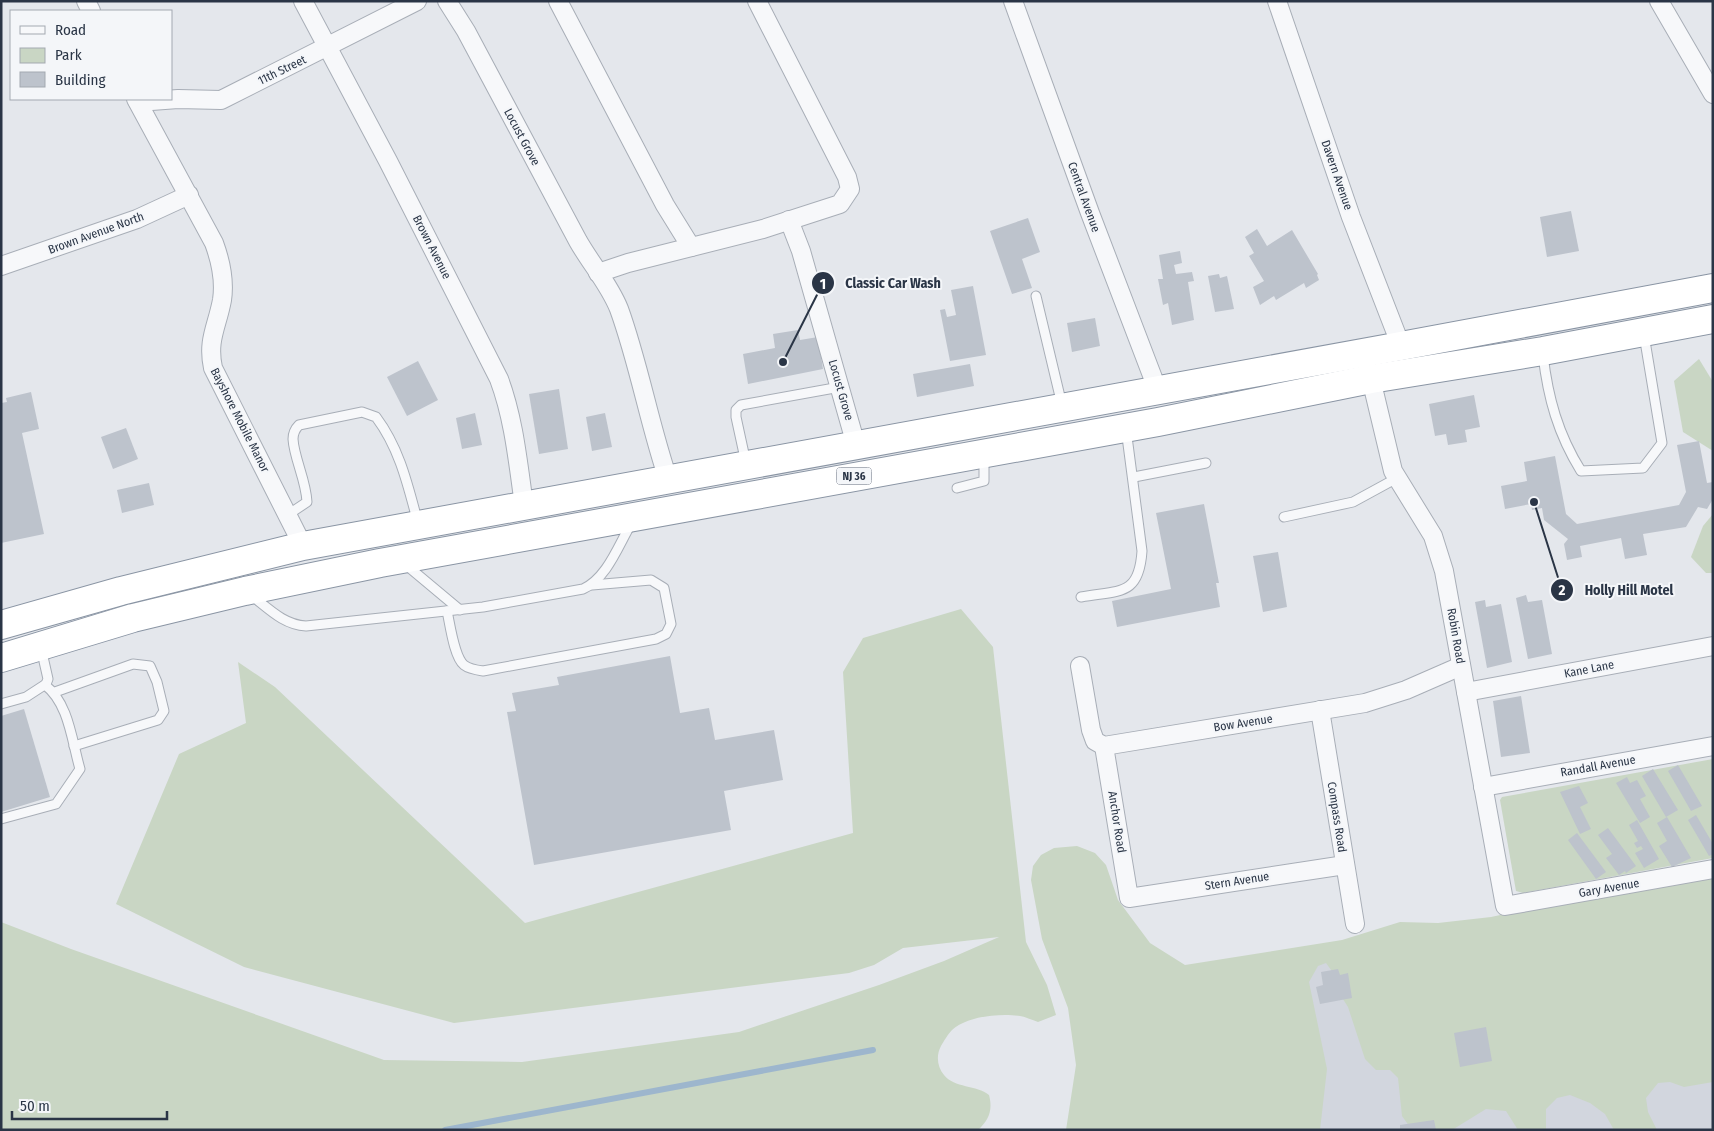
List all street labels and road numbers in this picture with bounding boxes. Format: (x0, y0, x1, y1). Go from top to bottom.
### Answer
street label: 11th Street (256, 52, 308, 88)
street label: Locust Grove (501, 106, 543, 168)
street label: Davern Avenue (1318, 138, 1356, 212)
street label: Central Avenue (1065, 160, 1103, 234)
street label: Brown Avenue North (46, 209, 146, 257)
street label: Brown Avenue (410, 213, 454, 281)
street label: Locust Grove (826, 358, 856, 422)
street label: Bayshore Mobile Manor (208, 365, 273, 475)
road number: NJ 36 (836, 468, 872, 484)
street label: Robin Road (1444, 607, 1468, 665)
street label: Kane Lane (1563, 657, 1615, 681)
street label: Bow Avenue (1212, 711, 1274, 735)
street label: Randall Avenue (1559, 752, 1637, 779)
street label: Compass Road (1325, 781, 1349, 853)
street label: Anchor Road (1105, 790, 1129, 854)
street label: Stern Avenue (1204, 869, 1270, 893)
street label: Gary Avenue (1578, 876, 1640, 900)

